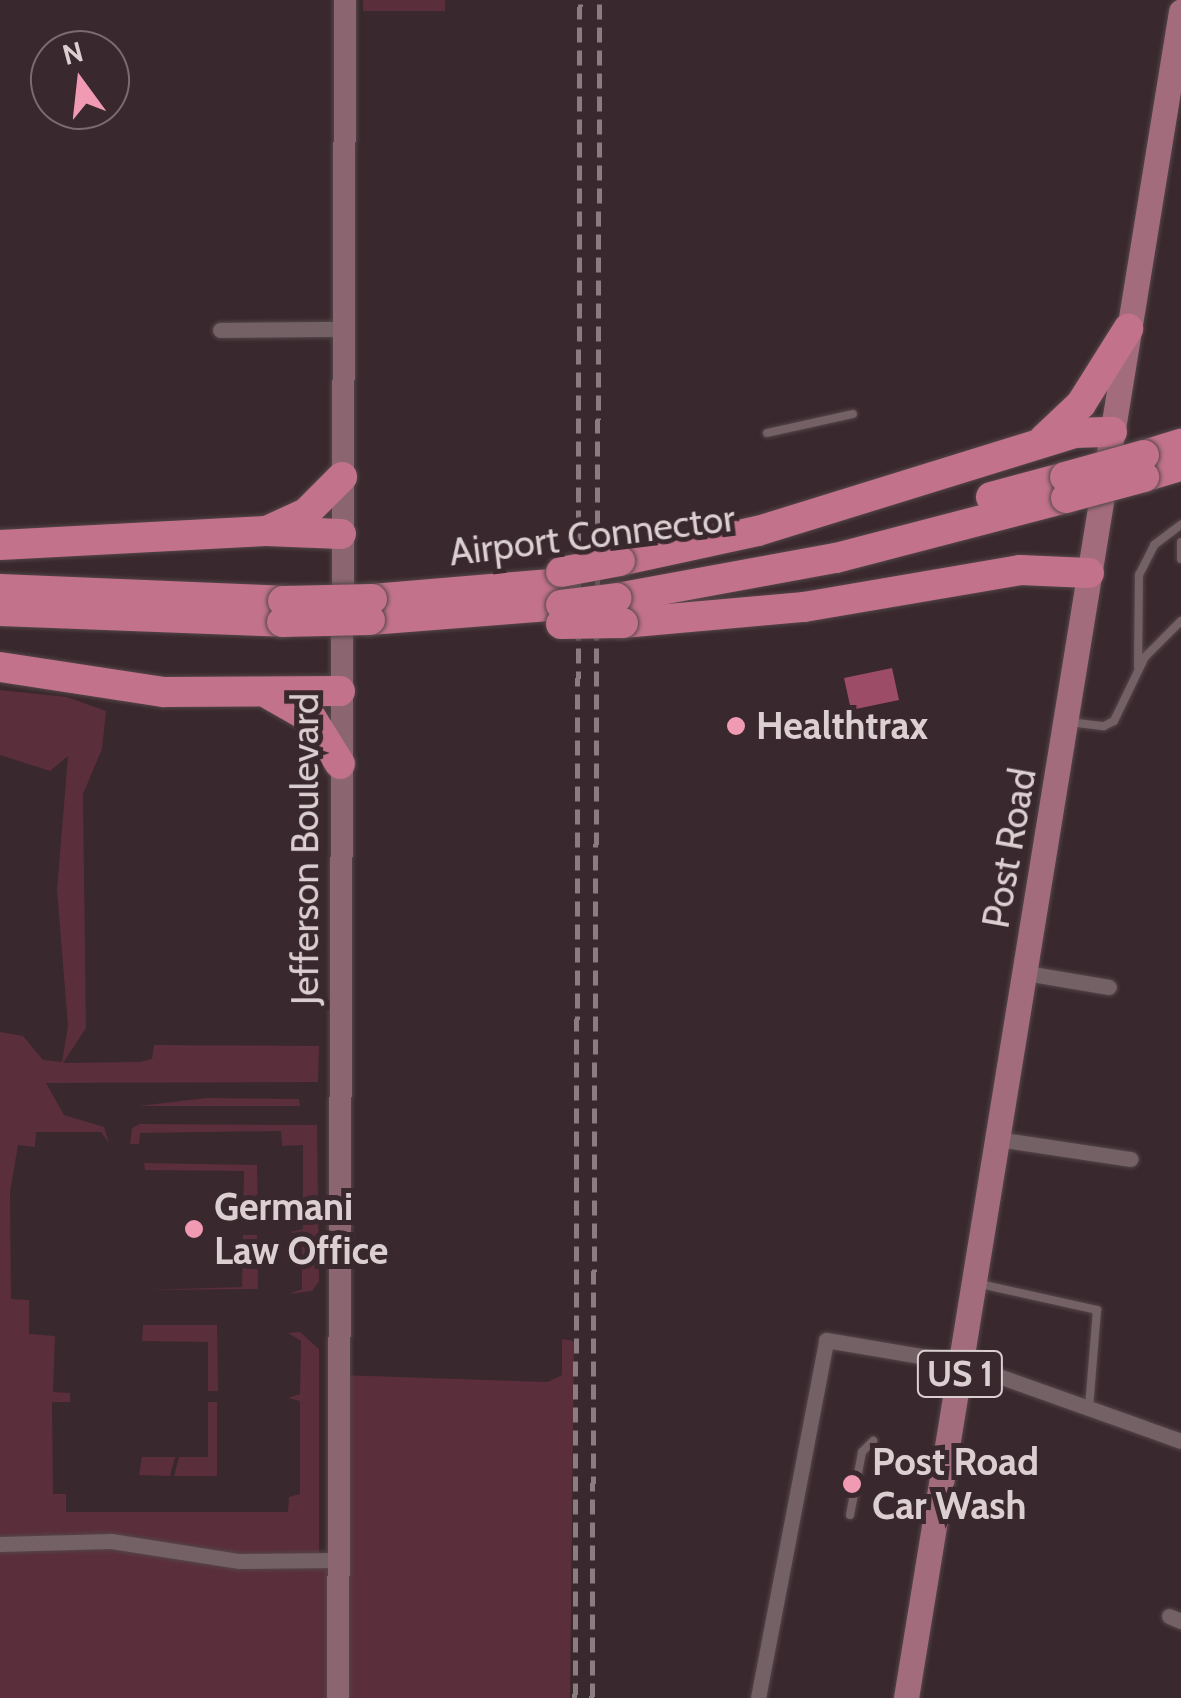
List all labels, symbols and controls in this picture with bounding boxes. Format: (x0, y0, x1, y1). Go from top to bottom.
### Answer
north arrow (30, 30, 130, 130)
text: N (59, 34, 87, 72)
street label: Airport Connector (447, 495, 737, 575)
street label: Jefferson Boulevard (282, 693, 328, 1005)
place label: Healthtrax (756, 703, 928, 749)
marker: Healthtrax (725, 715, 747, 737)
street label: Post Road (973, 764, 1045, 932)
place label: Germani Law Office (214, 1184, 388, 1274)
marker: Germani Law Office (183, 1218, 205, 1240)
road number: US 1 (915, 1344, 1005, 1404)
place label: Post Road Car Wash (872, 1439, 1039, 1528)
marker: Post Road Car Wash (841, 1473, 863, 1495)

